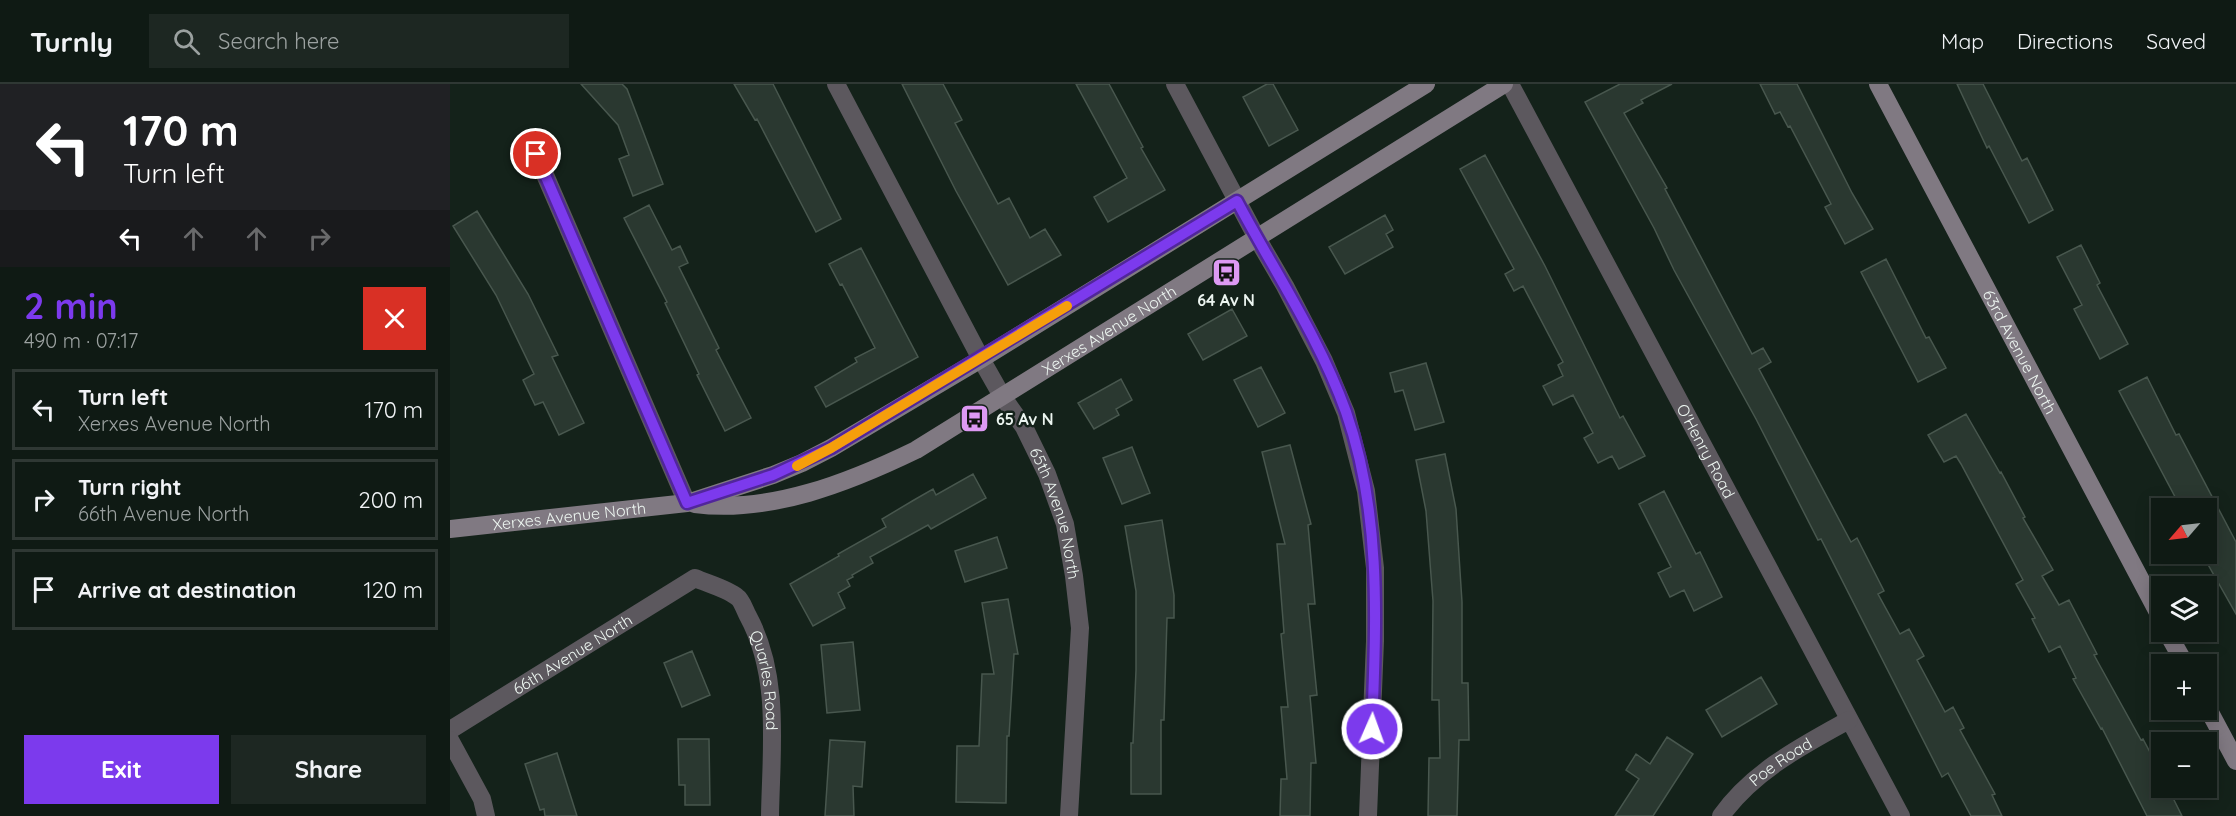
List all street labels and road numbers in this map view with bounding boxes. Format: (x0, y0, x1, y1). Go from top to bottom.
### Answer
street label: Xerxes Avenue North (1038, 281, 1180, 379)
street label: 63rd Avenue North (1979, 286, 2061, 417)
street label: O'Henry Road (1673, 400, 1739, 502)
street label: 65th Avenue North (1026, 444, 1084, 581)
street label: Xerxes Avenue North (491, 498, 647, 534)
street label: 66th Avenue North (509, 609, 636, 699)
street label: Quarles Road (746, 627, 782, 731)
street label: Poe Road (1745, 733, 1815, 790)

